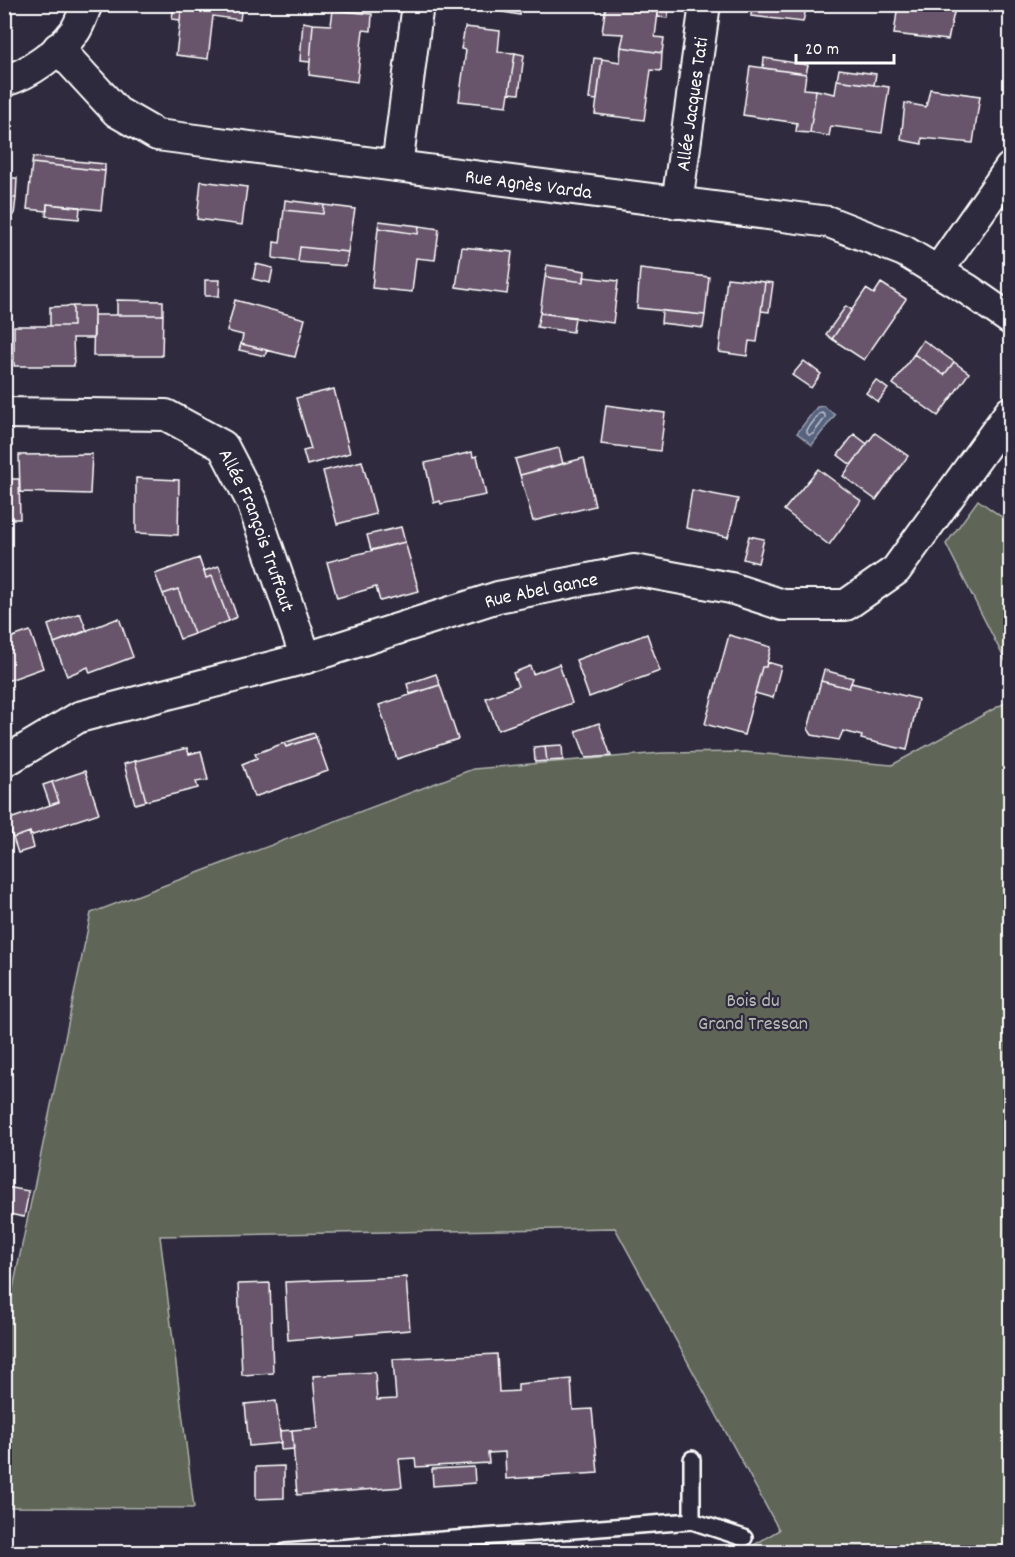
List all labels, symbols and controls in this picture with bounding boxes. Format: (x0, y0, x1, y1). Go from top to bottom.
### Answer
scale bar (796, 27, 894, 65)
street label: Allée Jacques Tati (671, 35, 717, 173)
text: 20 m (805, 38, 839, 63)
street label: Rue Agnès Varda (463, 164, 594, 208)
street label: Allée François Truffaut (210, 445, 300, 616)
street label: Rue Abel Gance (481, 566, 601, 617)
park label: Bois du Grand Tressan (698, 988, 808, 1039)

